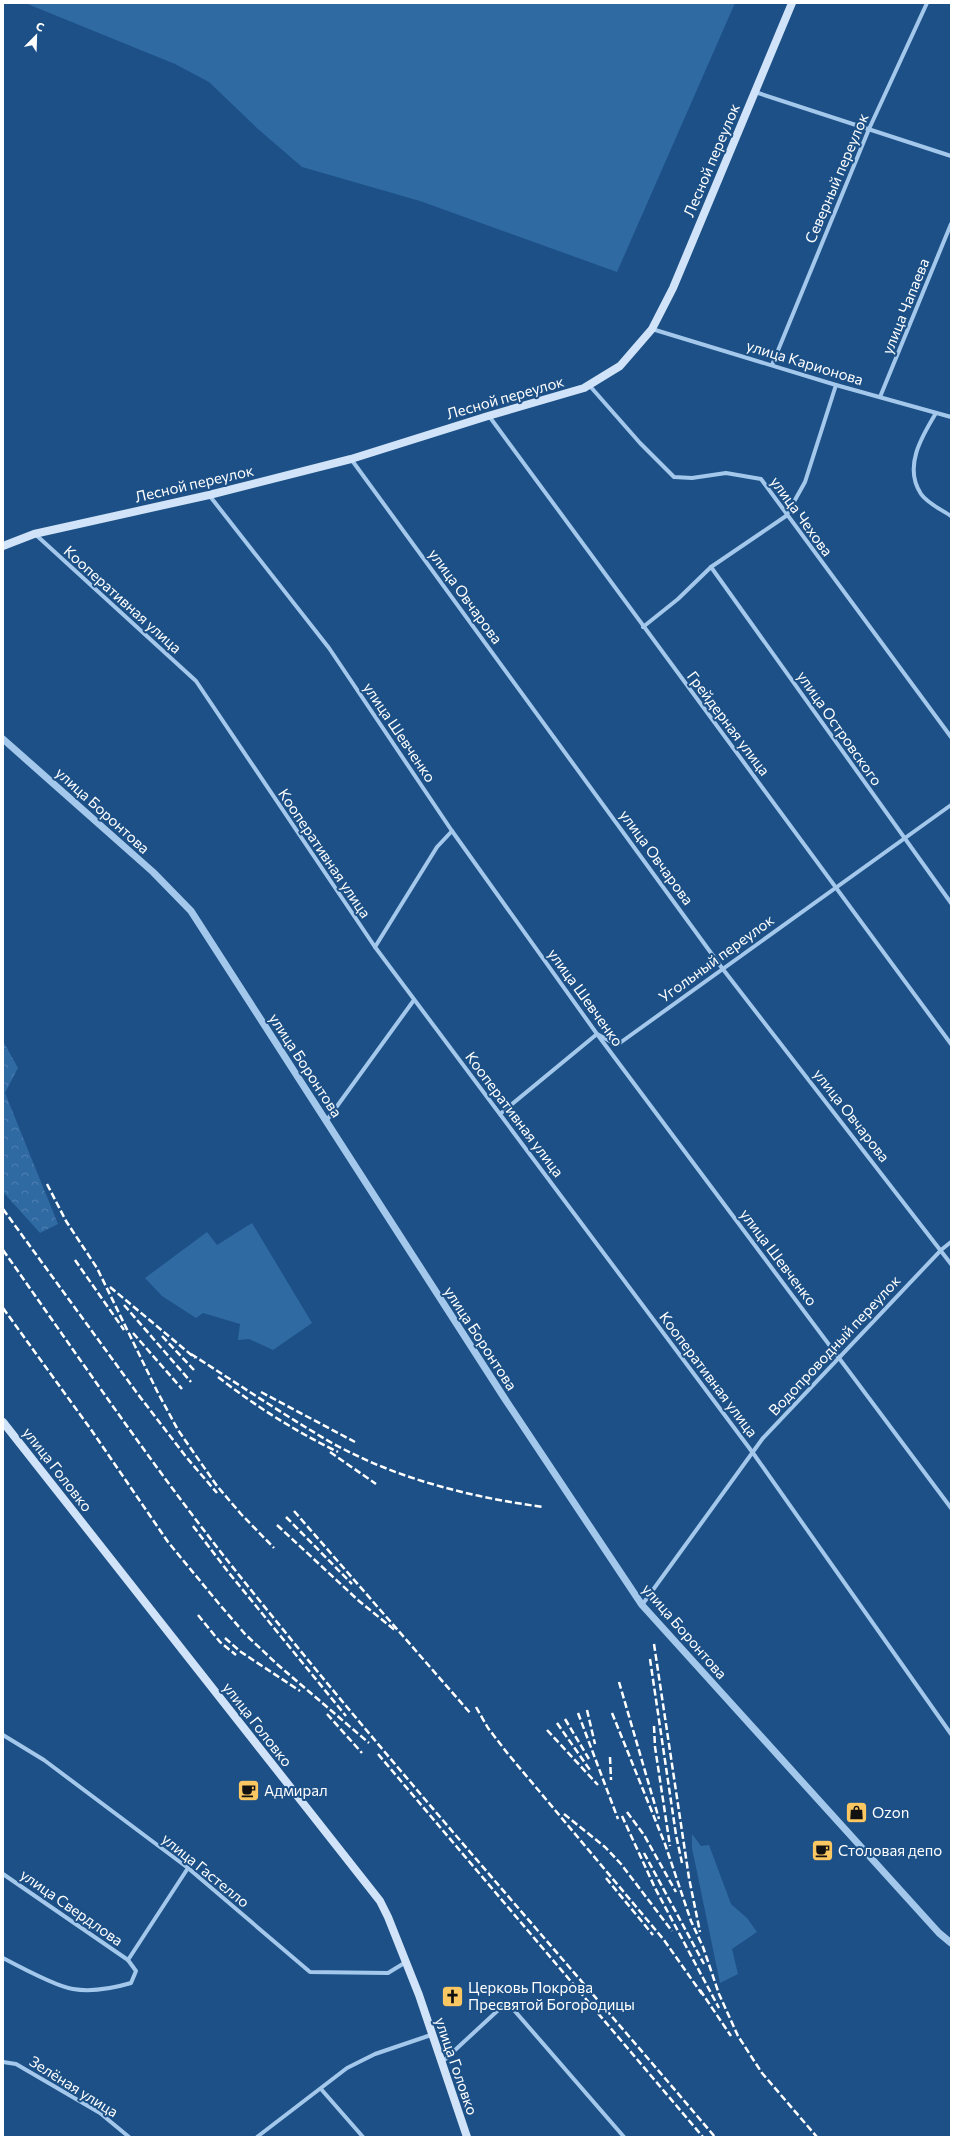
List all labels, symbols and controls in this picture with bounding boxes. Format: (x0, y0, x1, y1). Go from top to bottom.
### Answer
north arrow (16, 16, 56, 56)
text: С (34, 19, 47, 34)
street label: Лесной переулок (679, 101, 743, 219)
street label: Северный переулок (800, 110, 872, 246)
street label: улица Чапаева (878, 255, 932, 357)
street label: улица Карионова (744, 336, 866, 388)
street label: Лесной переулок (444, 372, 566, 422)
street label: Лесной переулок (133, 461, 255, 505)
street label: улица Чехова (767, 473, 837, 559)
street label: Кооперативная улица (60, 541, 186, 657)
street label: улица Овчарова (425, 545, 507, 647)
street label: Грейдерная улица (684, 667, 774, 779)
street label: улица Островского (794, 667, 886, 789)
street label: улица Шевченко (360, 679, 440, 785)
street label: улица Боронтова (52, 763, 154, 857)
street label: Кооперативная улица (275, 785, 375, 921)
street label: улица Овчарова (616, 806, 698, 908)
street label: Угольный переулок (655, 910, 777, 1006)
street label: улица Шевченко (544, 945, 628, 1049)
street label: улица Боронтова (266, 1010, 346, 1120)
street label: Кооперативная улица (462, 1048, 568, 1180)
street label: улица Овчарова (810, 1065, 894, 1165)
street label: улица Шевченко (737, 1205, 821, 1309)
street label: Водопроводный переулок (764, 1271, 904, 1419)
street label: улица Боронтова (441, 1283, 521, 1393)
street label: Кооперативная улица (656, 1308, 762, 1440)
street label: улица Головко (19, 1423, 97, 1515)
street label: улица Боронтова (639, 1580, 731, 1682)
street label: улица Головко (219, 1678, 297, 1770)
cafe icon: Адмирал (236, 1777, 262, 1803)
place label: Адмирал (264, 1781, 328, 1799)
shop icon: Ozon (843, 1799, 869, 1825)
place label: Ozon (872, 1803, 909, 1821)
street label: улица Гастелло (159, 1829, 253, 1911)
cafe icon: Столовая депо (809, 1837, 835, 1863)
place label: Столовая депо (838, 1841, 942, 1859)
street label: улица Свердлова (17, 1865, 127, 1949)
place label: Церковь Покрова Пресвятой Богородицы (468, 1978, 635, 2013)
church icon: Церковь Покрова Пресвятой Богородицы (440, 1983, 466, 2009)
street label: улица Головко (432, 2015, 482, 2117)
street label: Зелёная улица (26, 2052, 122, 2120)

